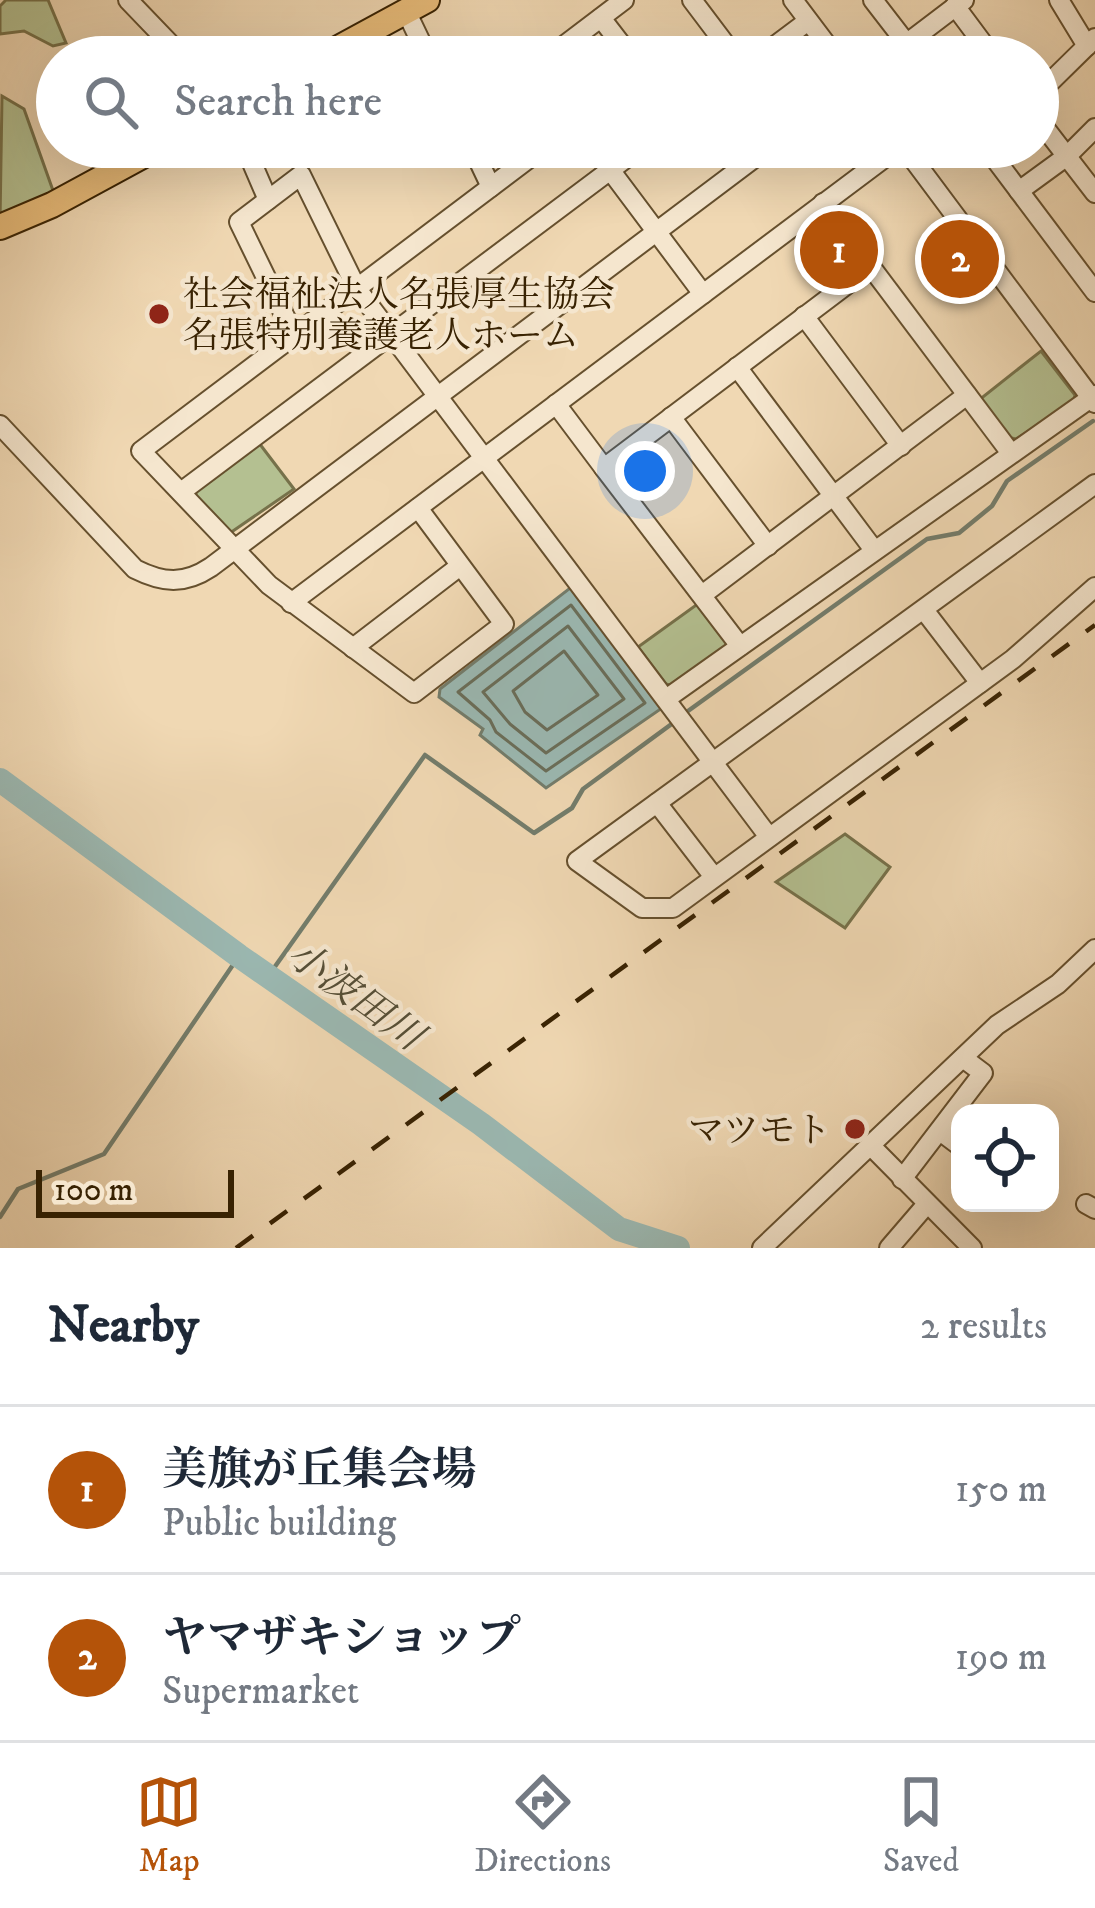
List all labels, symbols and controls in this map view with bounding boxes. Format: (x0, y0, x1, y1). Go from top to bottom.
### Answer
search box (36, 36, 1059, 168)
icon: search (78, 69, 144, 135)
text: Search here (174, 74, 382, 130)
pin: 1 (800, 205, 878, 295)
pin: 2 (921, 214, 999, 304)
place label: 社会福祉法人名張厚生協会 名張特別養護老人ホーム (183, 273, 615, 359)
marker: 社会福祉法人名張厚生協会 名張特別養護老人ホーム (146, 301, 172, 327)
your location (615, 441, 675, 501)
water label: 小波田川 (277, 930, 435, 1064)
map controls (951, 1104, 1059, 1212)
button: locate (951, 1104, 1059, 1212)
place label: マツモト (688, 1109, 831, 1154)
marker: マツモト (842, 1116, 868, 1142)
scale bar (36, 1164, 234, 1217)
text: 100 m (54, 1170, 133, 1211)
text: Nearby (48, 1294, 199, 1358)
text: 2 results (920, 1302, 1047, 1351)
text: 美旗が丘集会場 (162, 1443, 477, 1499)
text: 1 (80, 1465, 94, 1514)
text: 150 m (955, 1465, 1047, 1514)
text: Public building (162, 1499, 396, 1548)
text: ヤマザキショップ (162, 1611, 521, 1667)
text: 2 (77, 1633, 97, 1682)
text: 190 m (955, 1633, 1047, 1682)
text: Supermarket (162, 1667, 359, 1716)
tab: Map (136, 1769, 202, 1882)
tab: Directions (474, 1769, 611, 1882)
tab: Saved (883, 1769, 959, 1882)

